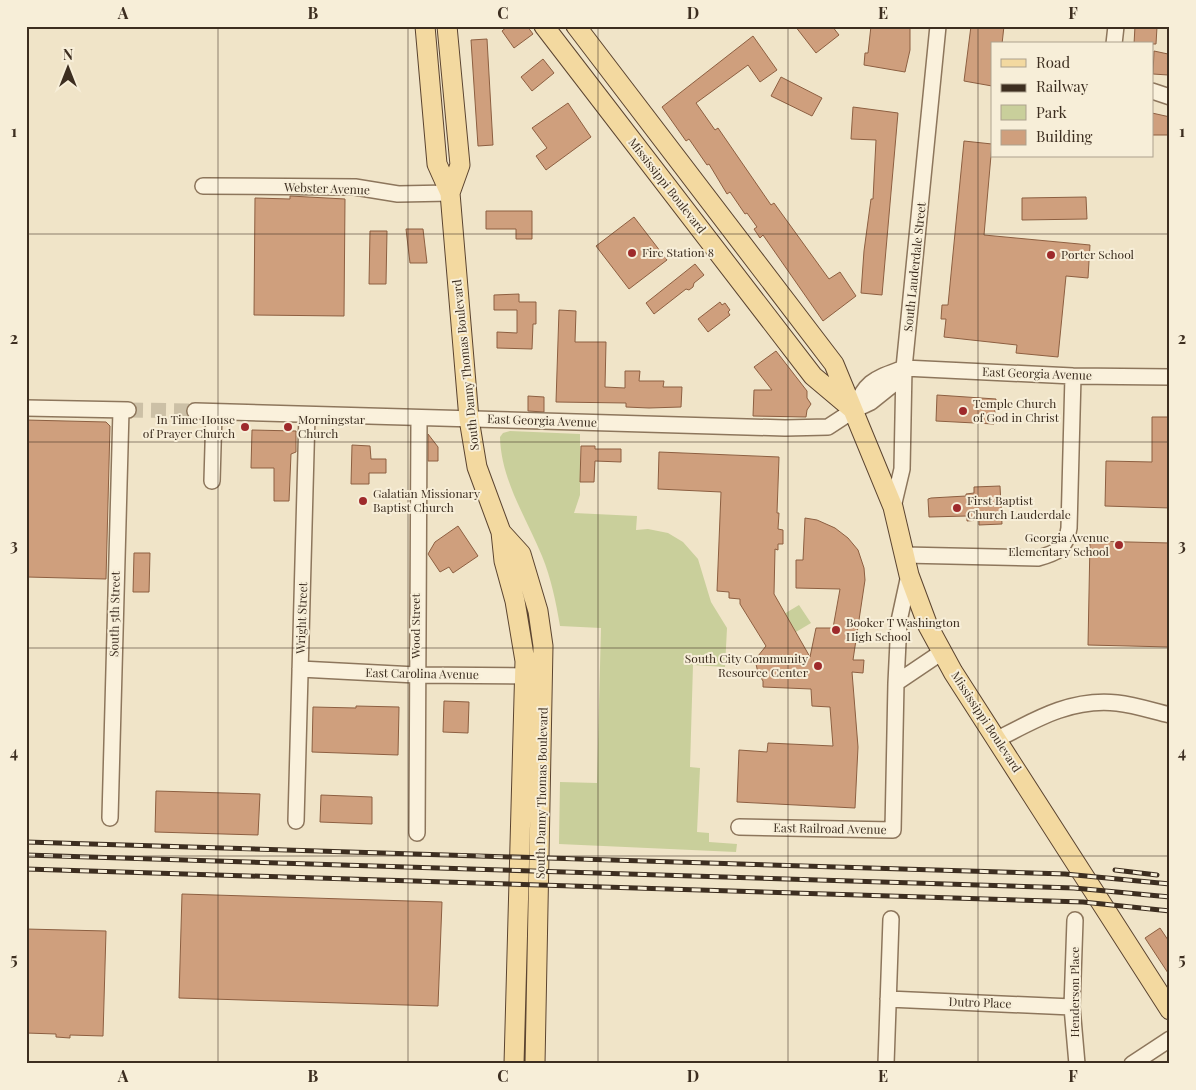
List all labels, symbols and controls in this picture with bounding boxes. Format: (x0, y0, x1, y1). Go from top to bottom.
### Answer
text: A (117, 2, 129, 23)
text: B (308, 2, 319, 23)
text: C (497, 2, 509, 23)
text: D (687, 2, 699, 23)
text: E (878, 2, 888, 23)
text: F (1068, 2, 1078, 23)
north arrow (42, 42, 92, 92)
legend (991, 42, 1154, 158)
text: N (63, 45, 73, 64)
text: Road (1036, 52, 1070, 72)
text: Railway (1036, 76, 1089, 96)
text: Park (1036, 102, 1068, 122)
text: 1 (11, 120, 17, 141)
text: 1 (1179, 120, 1185, 141)
text: Building (1036, 126, 1093, 146)
street label: Mississippi Boulevard (625, 134, 710, 236)
street label: Webster Avenue (283, 178, 370, 197)
street label: South Lauderdale Street (899, 201, 929, 332)
place label: Fire Station 8 (642, 244, 714, 260)
place label: Porter School (1061, 246, 1135, 262)
marker: Fire Station 8 (626, 247, 638, 259)
marker: Porter School (1045, 249, 1057, 261)
street label: South Danny Thomas Boulevard (448, 279, 482, 451)
text: 2 (10, 327, 18, 348)
text: 2 (1178, 327, 1186, 348)
street label: East Georgia Avenue (982, 363, 1092, 383)
place label: Temple Church of God in Christ (973, 395, 1060, 425)
marker: Temple Church of God in Christ (957, 405, 969, 417)
street label: East Georgia Avenue (487, 410, 597, 430)
place label: In Time House of Prayer Church (143, 411, 235, 441)
place label: Morningstar Church (298, 411, 366, 441)
marker: In Time House of Prayer Church (239, 421, 251, 433)
marker: Morningstar Church (282, 421, 294, 433)
place label: Galatian Missionary Baptist Church (373, 485, 480, 515)
place label: First Baptist Church Lauderdale (967, 492, 1071, 522)
marker: Galatian Missionary Baptist Church (357, 495, 369, 507)
marker: First Baptist Church Lauderdale (951, 502, 963, 514)
place label: Georgia Avenue Elementary School (1008, 529, 1110, 559)
text: 3 (10, 534, 18, 555)
text: 3 (1178, 534, 1186, 555)
marker: Georgia Avenue Elementary School (1113, 539, 1125, 551)
street label: South 5th Street (105, 570, 123, 657)
street label: Wright Street (292, 581, 310, 655)
street label: Wood Street (407, 593, 423, 660)
place label: Booker T Washington High School (846, 614, 960, 644)
marker: Booker T Washington High School (830, 624, 842, 636)
place label: South City Community Resource Center (685, 650, 809, 680)
marker: South City Community Resource Center (812, 660, 824, 672)
street label: East Carolina Avenue (365, 664, 479, 682)
street label: Mississippi Boulevard (948, 668, 1025, 775)
street label: South Danny Thomas Boulevard (532, 707, 550, 879)
text: 4 (10, 741, 18, 762)
text: 4 (1178, 741, 1186, 762)
street label: East Railroad Avenue (773, 819, 887, 837)
street label: Henderson Place (1066, 947, 1082, 1037)
text: 5 (10, 948, 18, 969)
text: 5 (1178, 948, 1186, 969)
street label: Dutro Place (948, 993, 1012, 1011)
text: A (117, 1065, 129, 1086)
text: B (308, 1065, 319, 1086)
text: C (497, 1065, 509, 1086)
text: D (687, 1065, 699, 1086)
text: E (878, 1065, 888, 1086)
text: F (1068, 1065, 1078, 1086)

